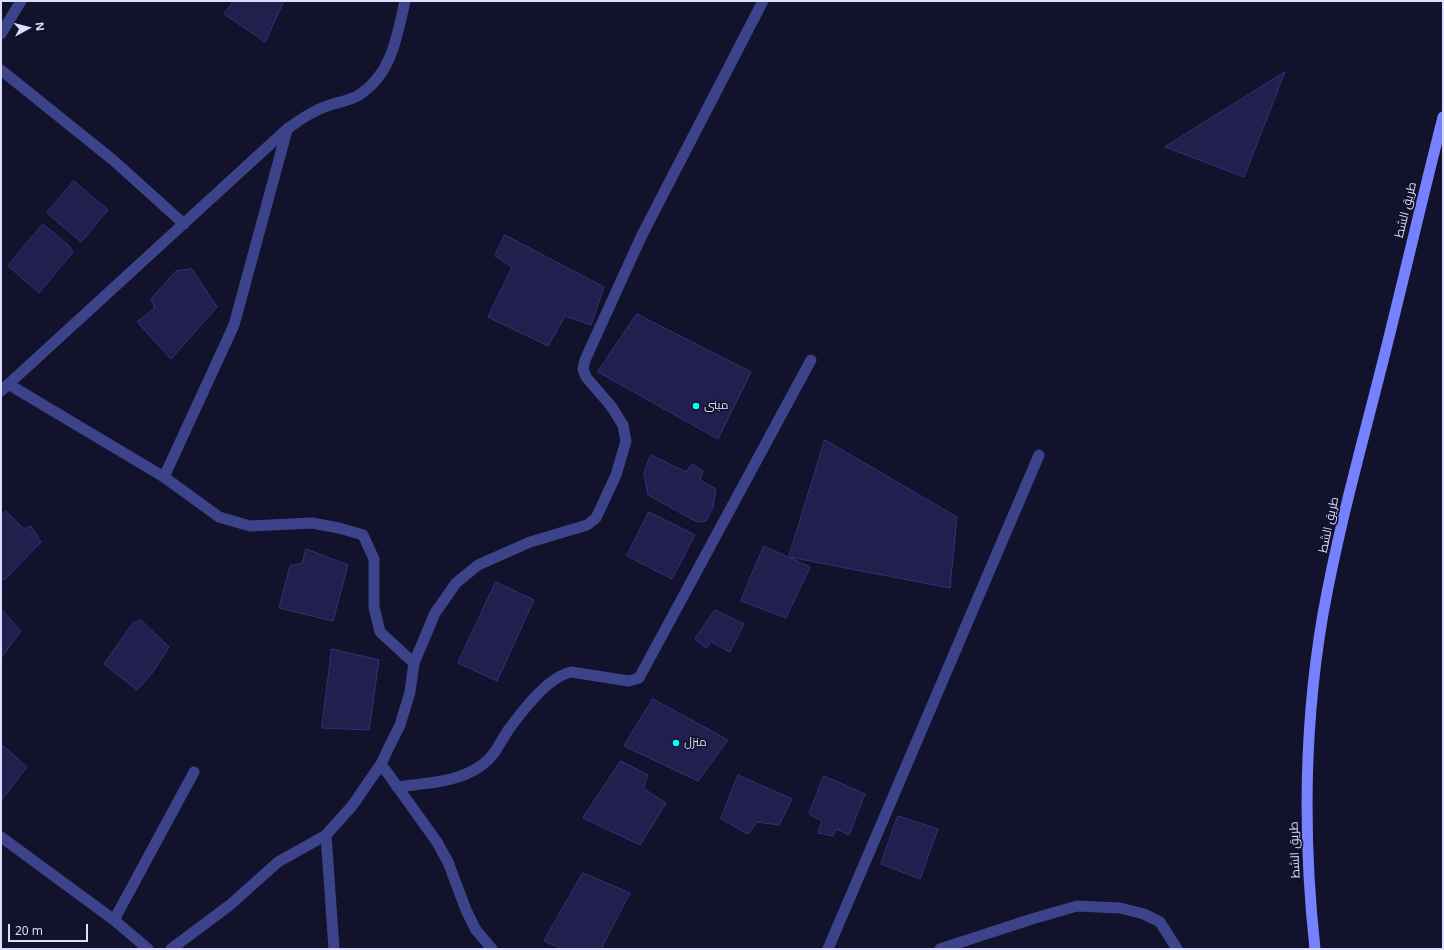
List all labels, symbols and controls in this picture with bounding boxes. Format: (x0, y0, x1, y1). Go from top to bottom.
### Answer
north arrow (8, 8, 48, 48)
text: N (32, 21, 48, 32)
street label: طريق الشط (1392, 181, 1420, 239)
place label: مبنى (704, 399, 729, 413)
marker: مبنى (691, 401, 701, 411)
street label: طريق الشط (1316, 496, 1342, 554)
place label: منزل (684, 736, 707, 750)
marker: منزل (671, 738, 681, 748)
street label: طريق الشط (1287, 821, 1303, 879)
scale bar (10, 916, 90, 942)
text: 20 m (15, 922, 43, 939)

